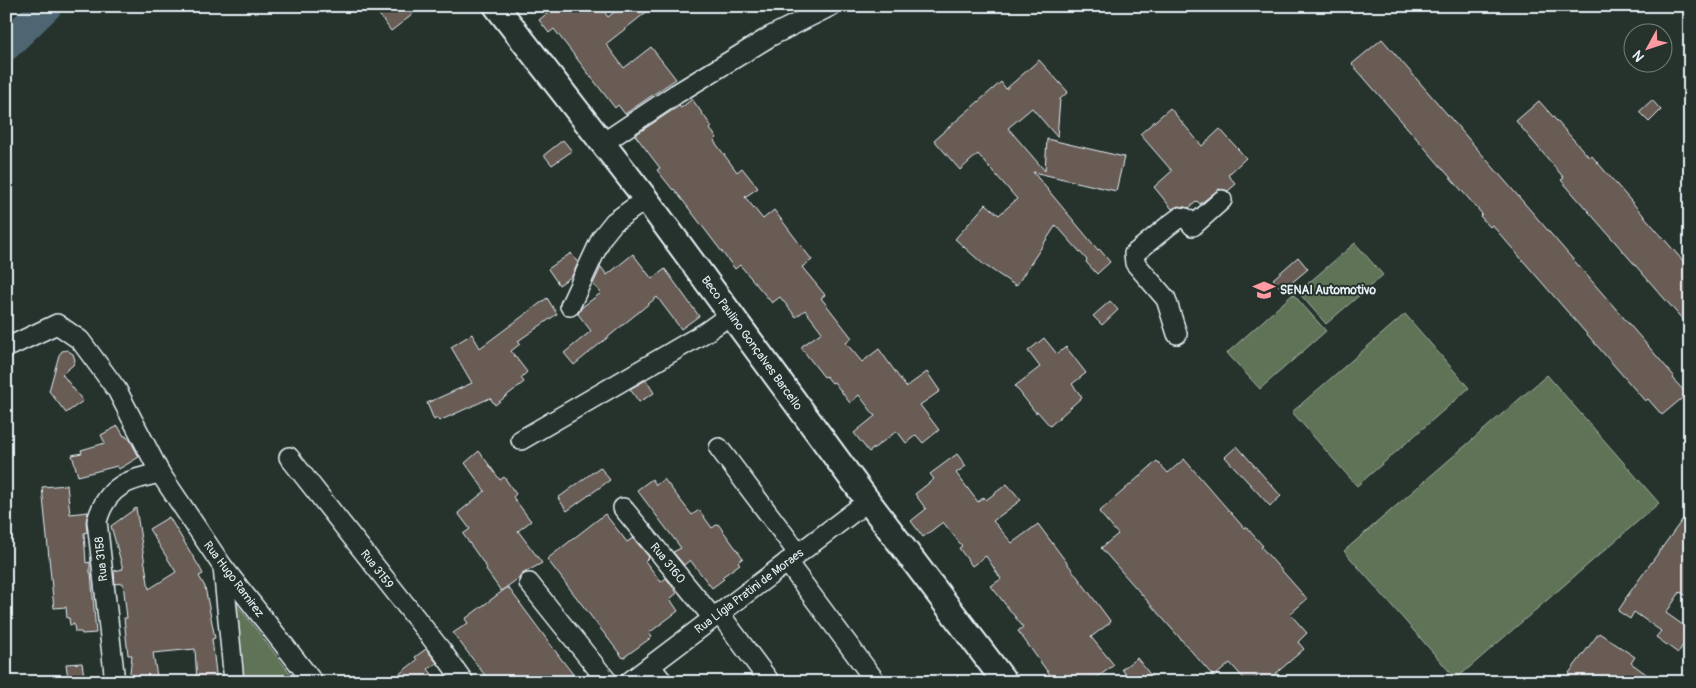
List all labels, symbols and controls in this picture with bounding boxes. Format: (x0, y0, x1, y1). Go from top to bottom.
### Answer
north arrow (1624, 22, 1674, 72)
text: N (1629, 47, 1648, 65)
street label: Beco Paulino Gonçalves Barcello (698, 273, 806, 414)
school or university icon: SENAI Automotivo (1251, 277, 1277, 303)
place label: SENAI Automotivo (1280, 283, 1376, 298)
street label: Rua 3158 (92, 536, 111, 582)
street label: Rua Hugo Ramirez (200, 538, 267, 620)
street label: Rua 3160 (647, 540, 688, 587)
street label: Rua Lígia Pratini de Moraes (692, 545, 807, 637)
street label: Rua 3159 (357, 547, 396, 592)

